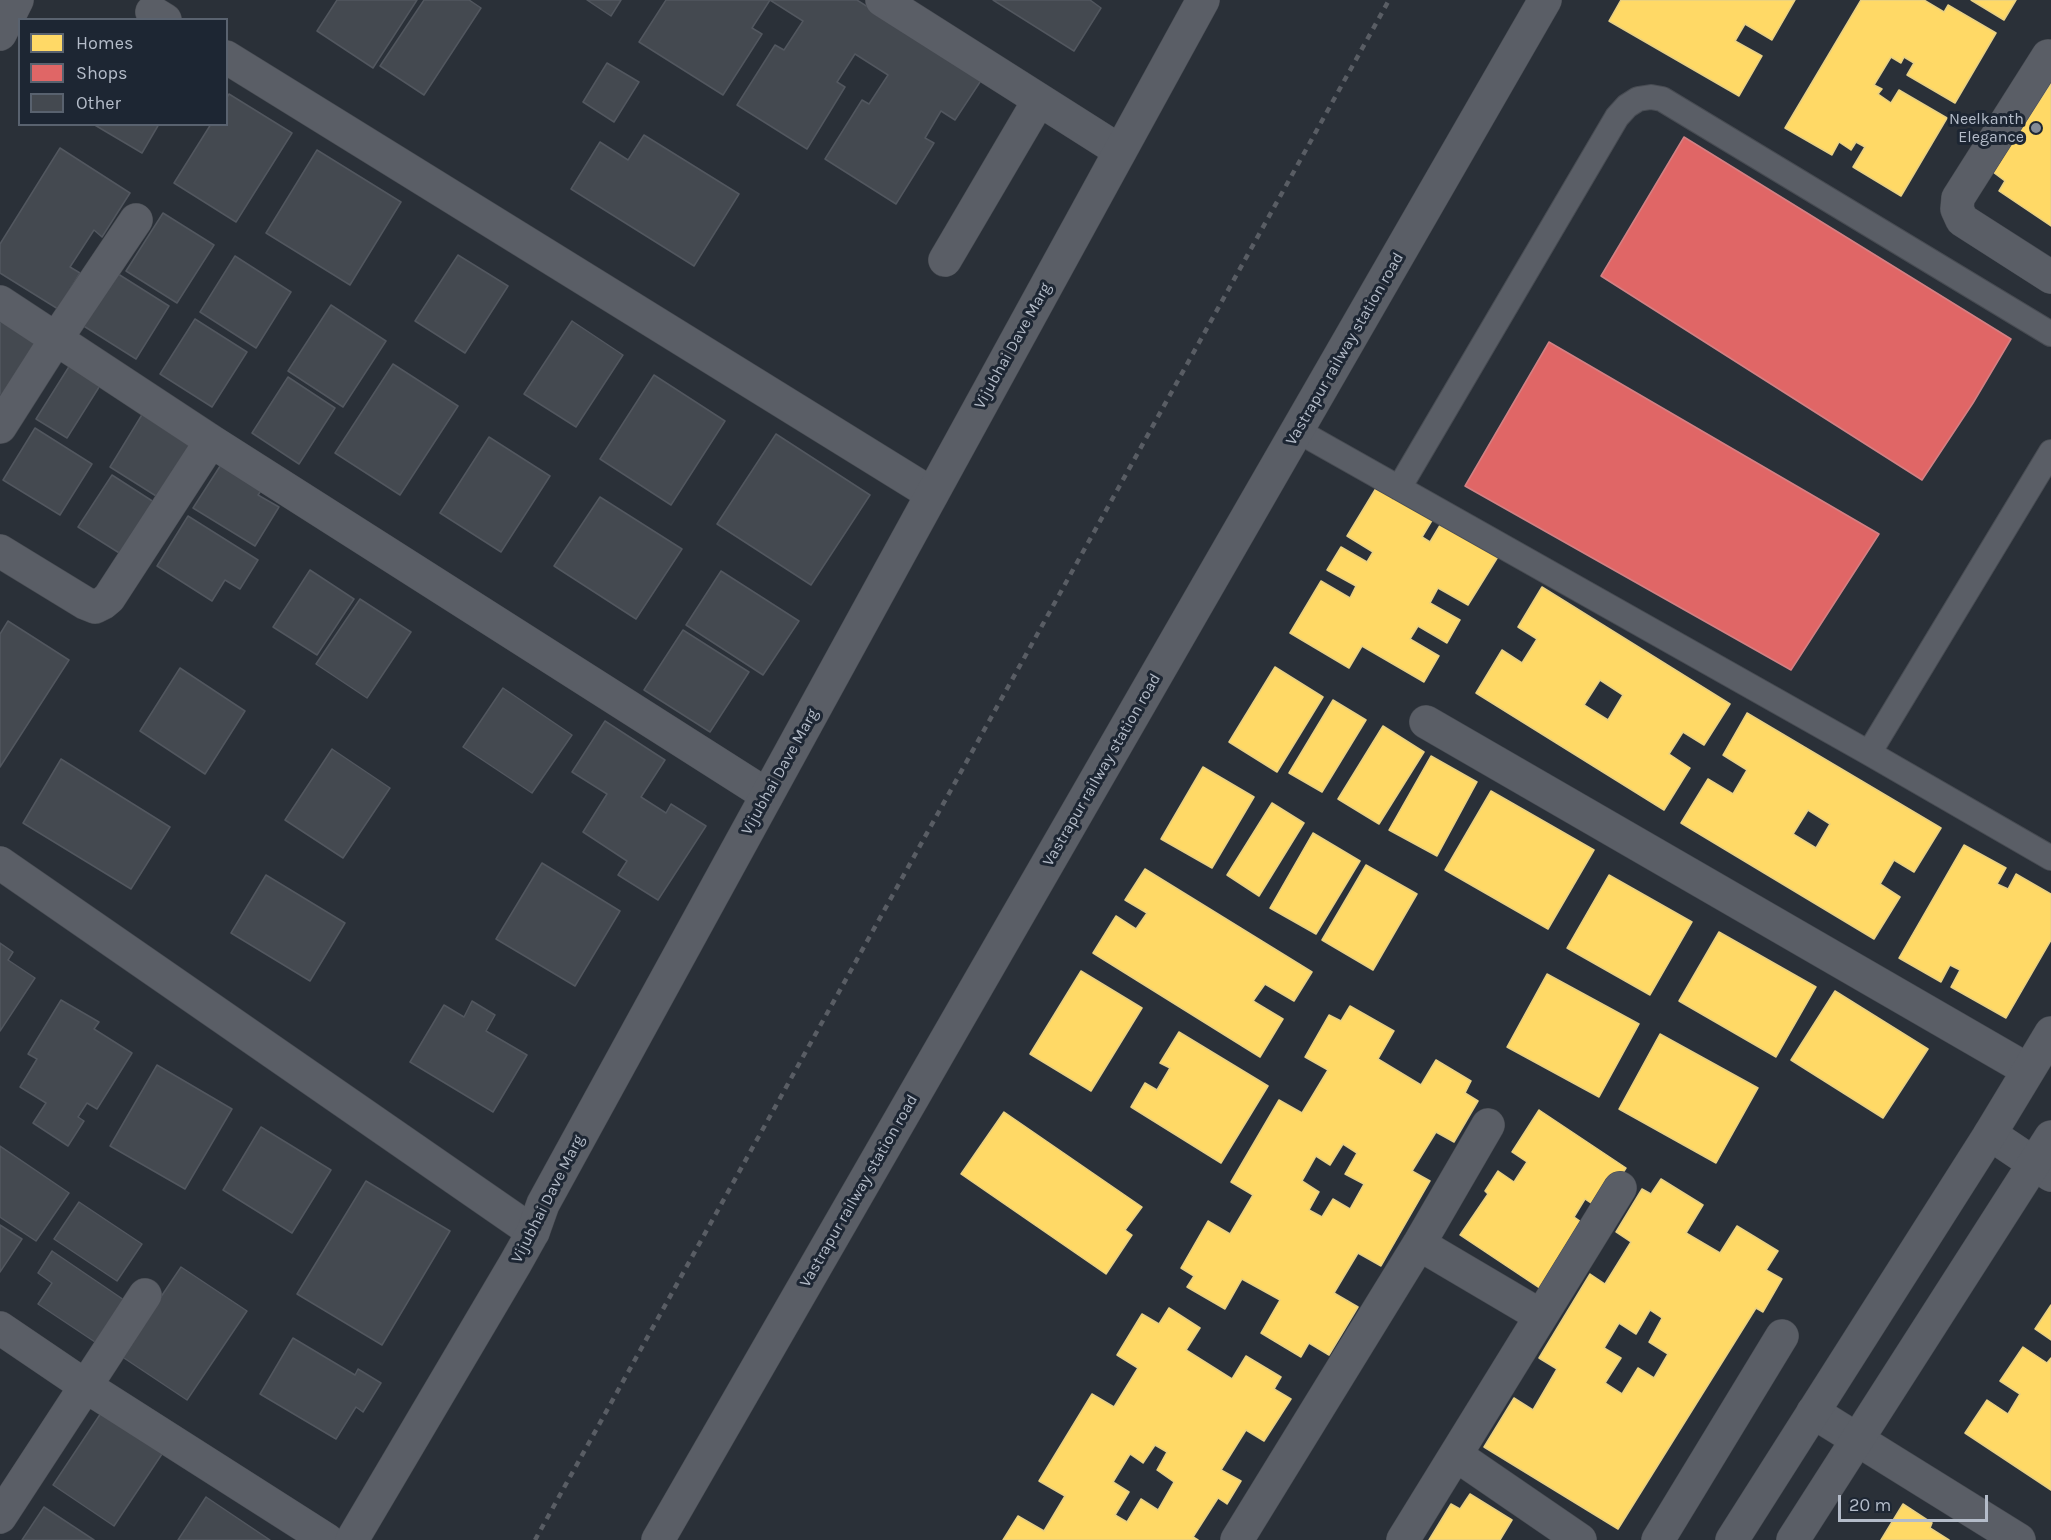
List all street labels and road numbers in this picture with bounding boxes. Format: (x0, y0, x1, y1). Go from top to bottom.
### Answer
street label: Vastrapur railway station road (1282, 249, 1408, 449)
street label: Vijubhai Dave Marg (970, 280, 1056, 412)
street label: Vastrapur railway station road (1039, 670, 1165, 870)
street label: Vijubhai Dave Marg (737, 706, 823, 838)
street label: Vastrapur railway station road (796, 1091, 922, 1291)
street label: Vijubhai Dave Marg (507, 1132, 589, 1266)

